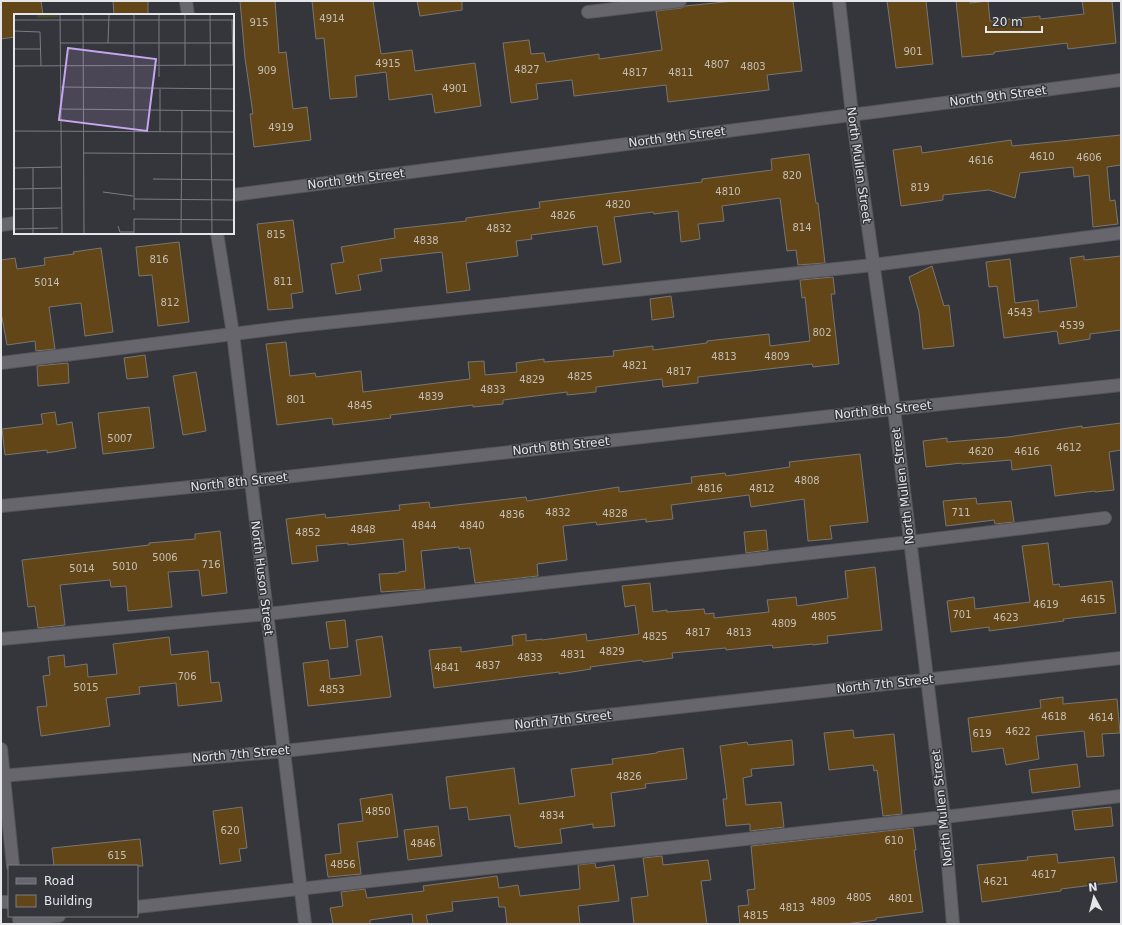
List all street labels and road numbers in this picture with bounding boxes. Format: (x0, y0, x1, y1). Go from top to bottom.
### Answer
street label: North 9th Street (949, 83, 1048, 109)
street label: North Mullen Street (844, 106, 874, 224)
street label: North 9th Street (628, 124, 727, 150)
street label: North 9th Street (307, 166, 406, 192)
street label: North 8th Street (834, 398, 933, 422)
street label: North Mullen Street (889, 427, 917, 545)
street label: North 8th Street (512, 434, 611, 458)
street label: North 8th Street (190, 470, 289, 494)
street label: North Huson Street (248, 520, 276, 636)
street label: North 7th Street (836, 672, 935, 696)
street label: North 7th Street (514, 708, 613, 732)
street label: North 7th Street (192, 743, 291, 765)
street label: North Mullen Street (929, 749, 955, 867)

